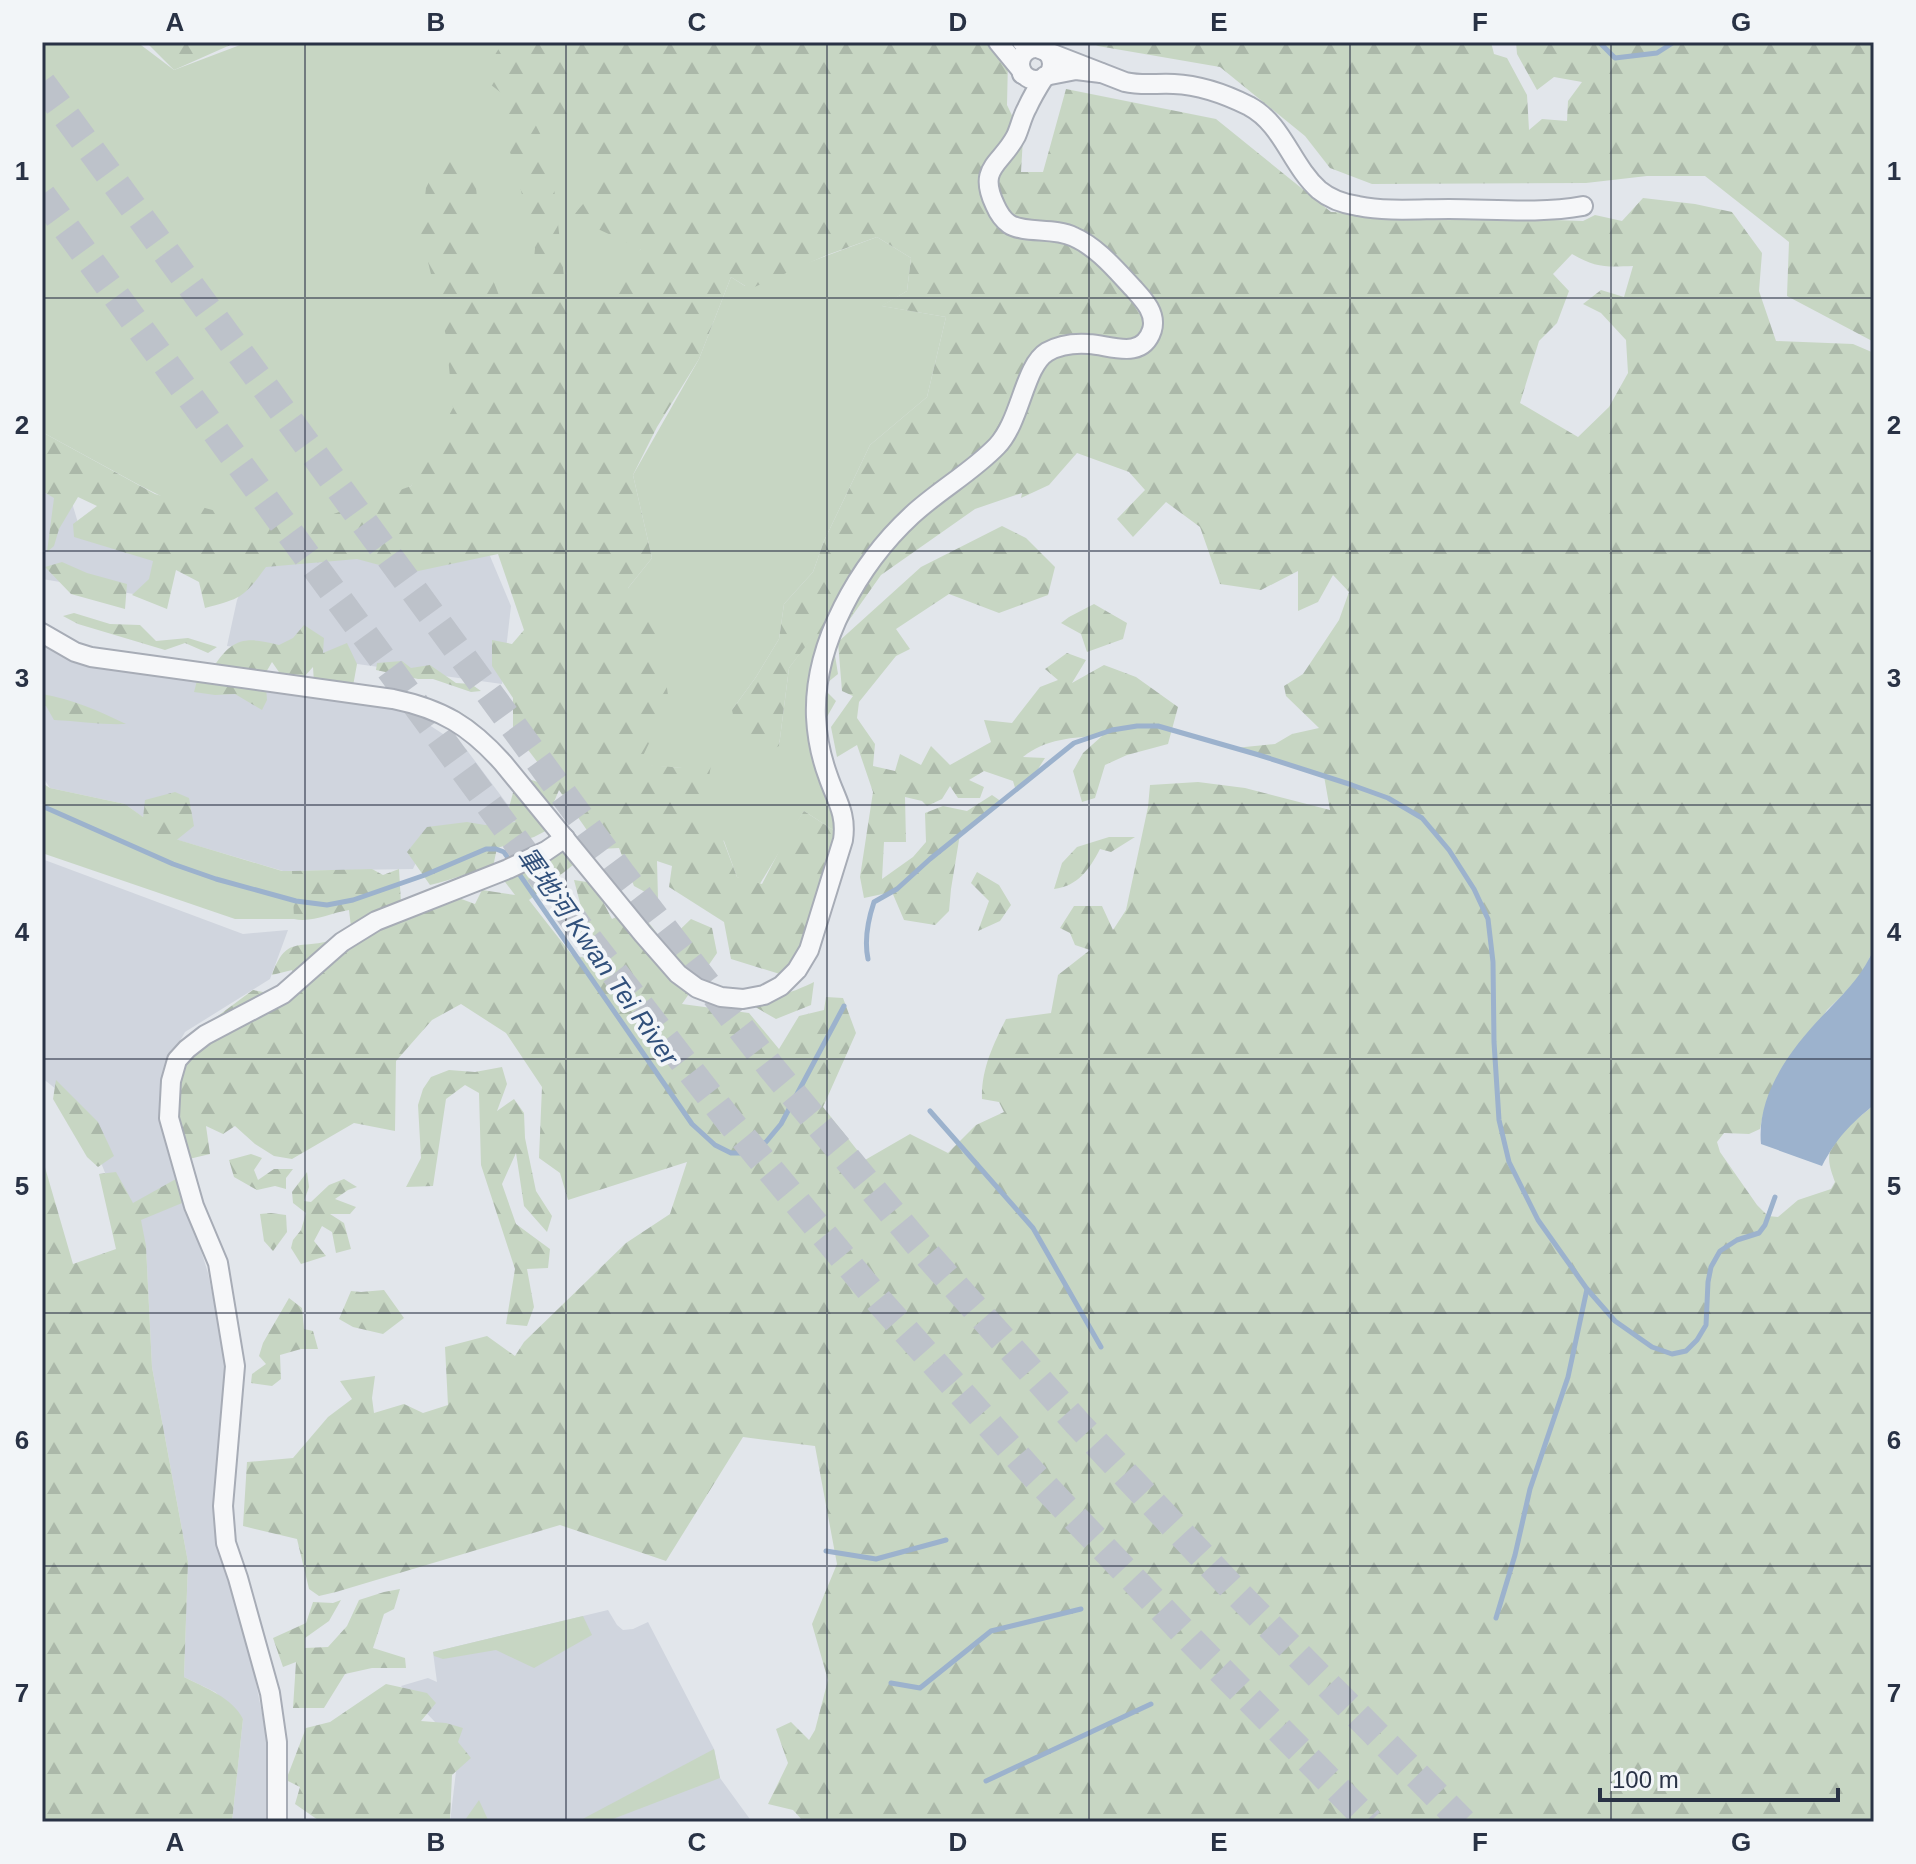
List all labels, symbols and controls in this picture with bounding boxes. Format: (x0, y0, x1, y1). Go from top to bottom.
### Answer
text: A (166, 7, 185, 37)
text: B (427, 7, 445, 37)
text: C (688, 7, 707, 37)
text: D (949, 7, 967, 37)
text: E (1210, 7, 1228, 37)
text: F (1472, 7, 1488, 37)
text: G (1731, 7, 1751, 37)
text: 1 (15, 156, 29, 186)
text: 1 (1887, 156, 1901, 186)
text: 2 (15, 410, 29, 440)
text: 2 (1887, 410, 1901, 440)
text: 3 (15, 663, 29, 693)
text: 3 (1887, 663, 1901, 693)
water label: 軍地河 Kwan Tei River (511, 841, 685, 1072)
text: 4 (15, 917, 30, 947)
text: 4 (1887, 917, 1902, 947)
text: 5 (15, 1171, 29, 1201)
text: 5 (1887, 1171, 1901, 1201)
text: 6 (15, 1425, 29, 1455)
text: 6 (1887, 1425, 1901, 1455)
text: 7 (15, 1678, 29, 1708)
text: 7 (1887, 1678, 1901, 1708)
scale bar (1600, 1752, 1838, 1802)
text: 100 m (1612, 1766, 1679, 1793)
text: A (166, 1827, 185, 1857)
text: B (427, 1827, 445, 1857)
text: C (688, 1827, 707, 1857)
text: D (949, 1827, 967, 1857)
text: E (1210, 1827, 1228, 1857)
text: F (1472, 1827, 1488, 1857)
text: G (1731, 1827, 1751, 1857)

